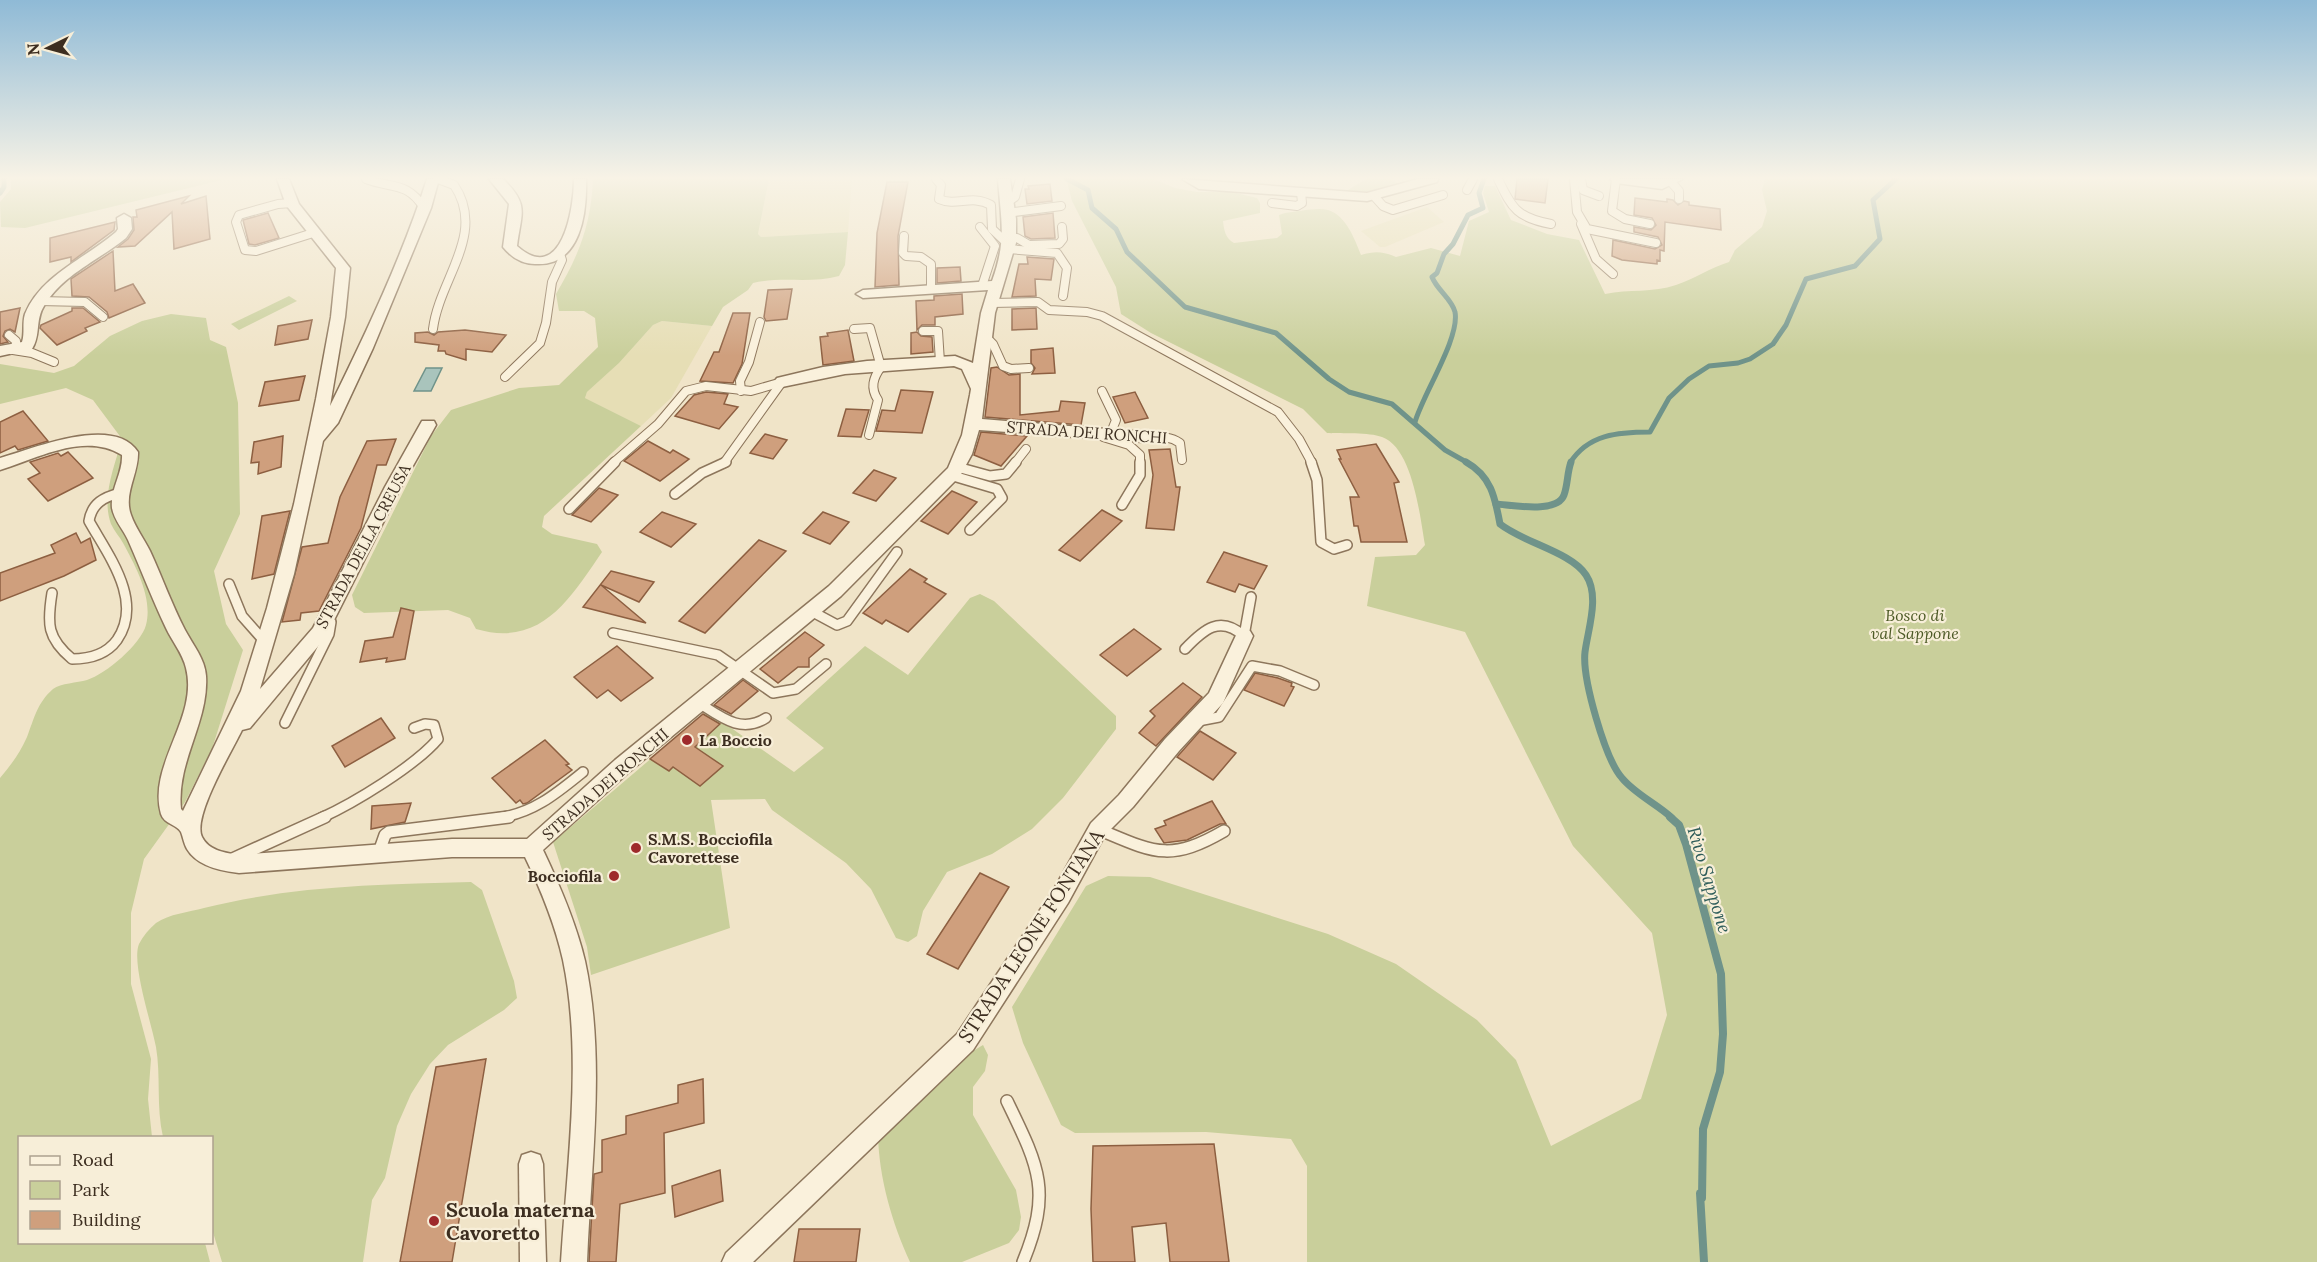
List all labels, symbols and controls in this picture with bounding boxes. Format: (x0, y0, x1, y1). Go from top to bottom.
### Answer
north arrow (18, 18, 78, 78)
text: N (23, 42, 44, 56)
street label: STRADA DEI RONCHI (1006, 416, 1168, 448)
street label: STRADA DELLA CREUSA (311, 460, 415, 632)
park label: Bosco di val Sappone (1871, 605, 1959, 643)
street label: STRADA DEI RONCHI (538, 724, 672, 844)
place label: La Boccio (699, 730, 772, 750)
marker: La Boccio (680, 733, 694, 747)
street label: STRADA LEONE FONTANA (952, 824, 1109, 1047)
water label: Rivo Sappone (1682, 824, 1737, 936)
place label: S.M.S. Bocciofila Cavorettese (648, 829, 773, 867)
marker: S.M.S. Bocciofila Cavorettese (629, 841, 643, 855)
place label: Bocciofila (528, 866, 603, 886)
marker: Bocciofila (607, 869, 621, 883)
legend (18, 1136, 213, 1244)
text: Road (72, 1148, 114, 1171)
text: Park (72, 1178, 110, 1201)
place label: Scuola materna Cavoretto (446, 1197, 595, 1245)
text: Building (72, 1208, 142, 1231)
marker: Scuola materna Cavoretto (427, 1214, 441, 1228)

